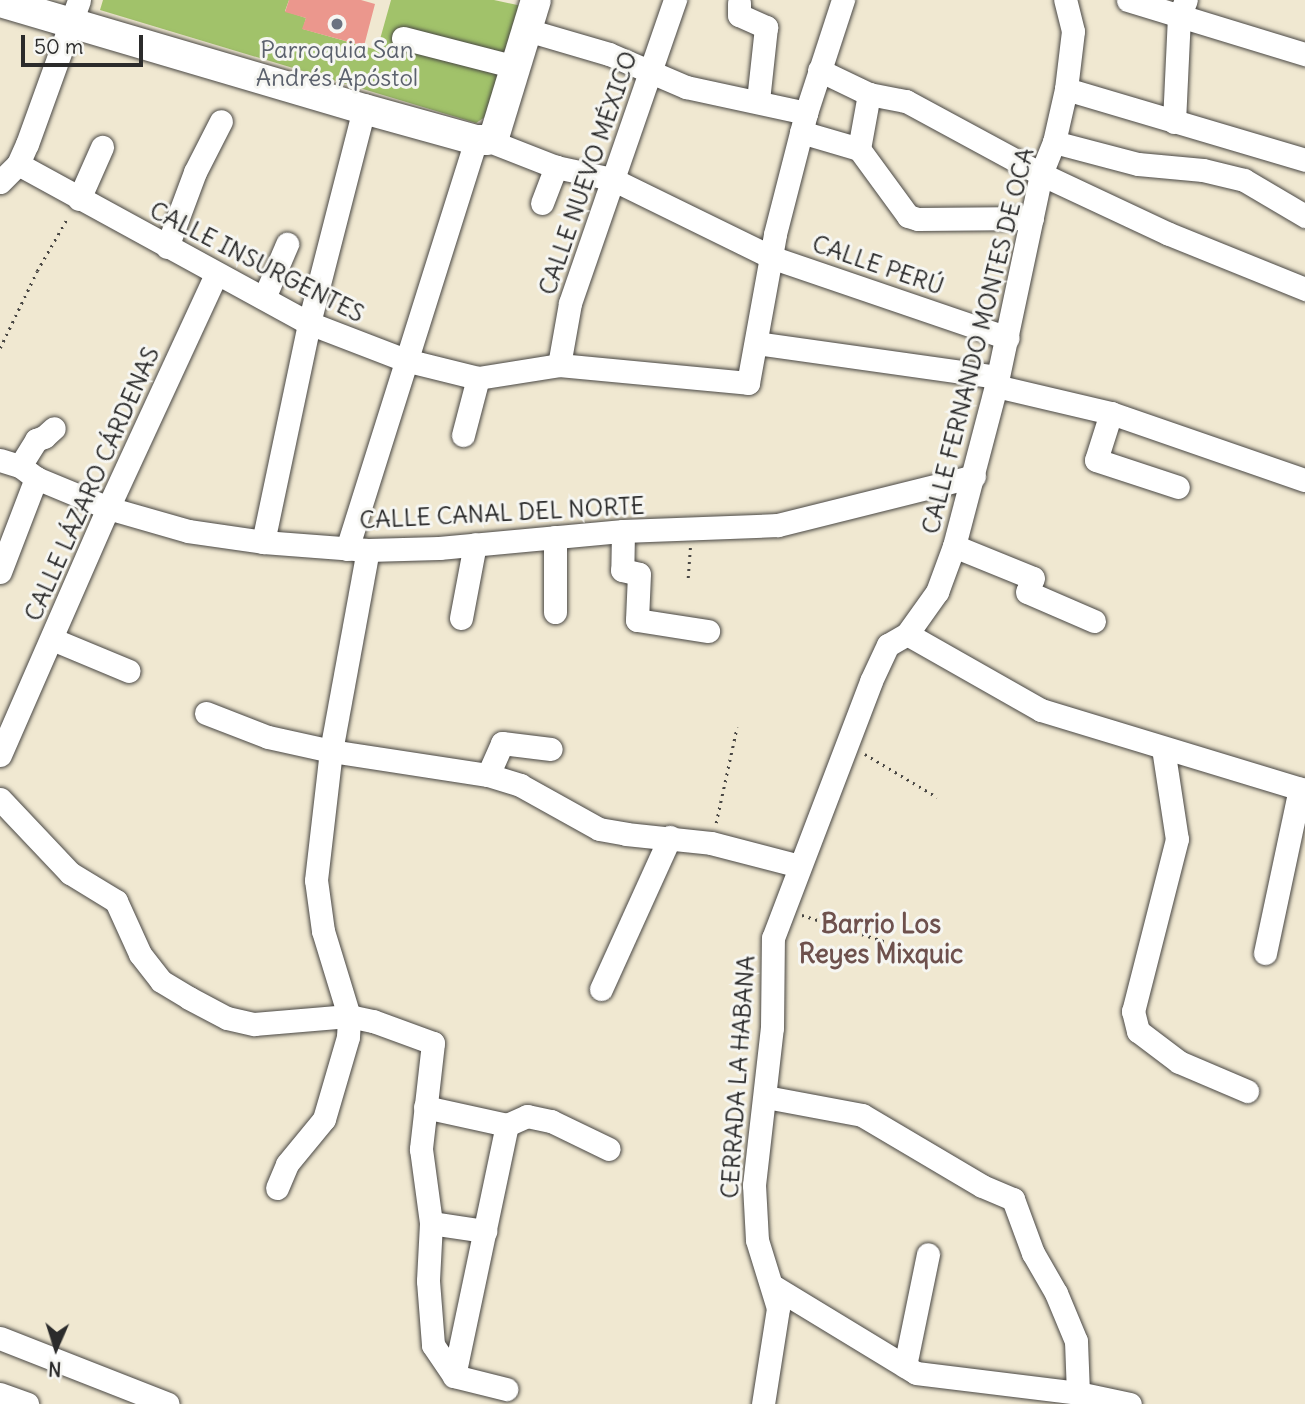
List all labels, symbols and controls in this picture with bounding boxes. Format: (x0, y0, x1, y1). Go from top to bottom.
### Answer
marker: Parroquia San Andrés Apóstol (329, 16, 345, 32)
scale bar (24, 21, 147, 65)
text: 50 m (34, 33, 83, 60)
place label: Parroquia San Andrés Apóstol (256, 36, 418, 92)
street label: CALLE NUEVO MÉXICO (533, 47, 643, 299)
street label: CALLE FERNANDO MONTES DE OCA (916, 145, 1040, 537)
street label: CALLE INSURGENTES (145, 195, 369, 329)
street label: CALLE PERÚ (808, 229, 948, 301)
street label: CALLE LÁZARO CÁRDENAS (18, 342, 166, 626)
street label: CALLE CANAL DEL NORTE (359, 491, 645, 535)
district label: Barrio Los Reyes Mixquic (799, 908, 963, 970)
street label: CERRADA LA HABANA (715, 954, 761, 1200)
north arrow (21, 1313, 91, 1383)
text: N (48, 1357, 62, 1381)

